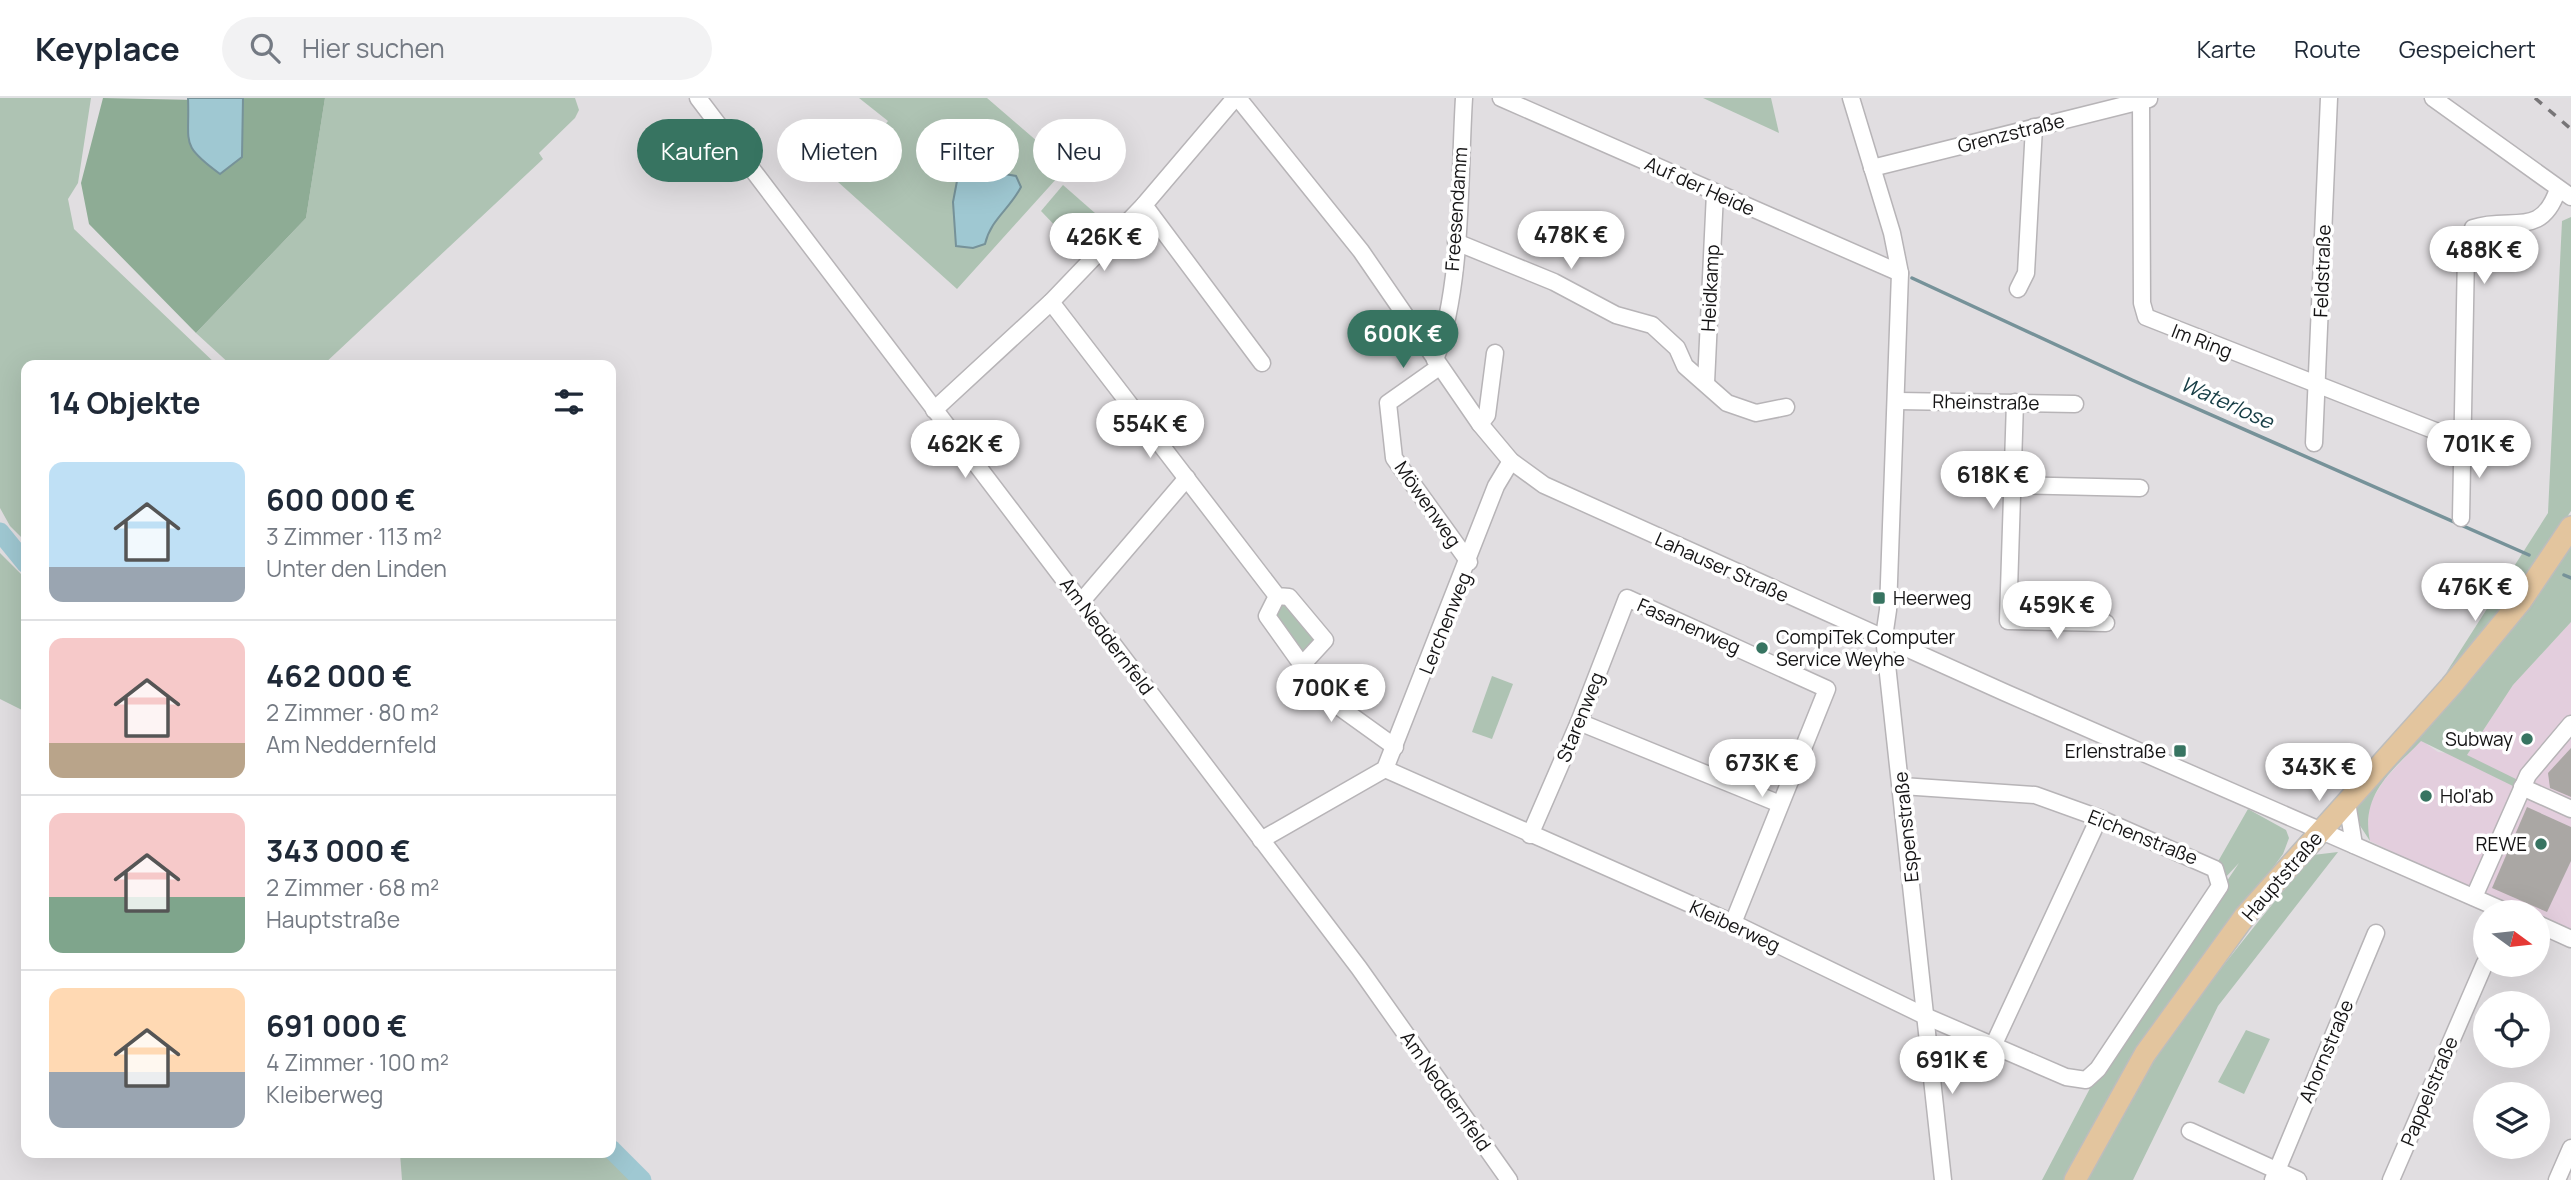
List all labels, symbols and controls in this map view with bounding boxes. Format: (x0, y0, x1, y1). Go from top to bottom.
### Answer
search box (222, 17, 712, 80)
text: Keyplace (35, 26, 180, 71)
icon: search (246, 29, 284, 67)
text: Hier suchen (302, 30, 445, 66)
text: Karte (2197, 32, 2256, 65)
text: Route (2294, 32, 2361, 65)
text: Gespeichert (2399, 32, 2536, 65)
street label: Grenzstraße (1955, 107, 2067, 159)
chip: Kaufen (637, 119, 763, 182)
chip: Mieten (777, 119, 902, 182)
chip: Filter (916, 119, 1019, 182)
chip: Neu (1033, 119, 1126, 182)
street label: Freesendamm (1439, 146, 1473, 272)
street label: Auf der Heide (1641, 150, 1759, 222)
pin: 478K € (1514, 212, 1628, 271)
pin: 426K € (1047, 214, 1161, 273)
text: 478K € (1533, 218, 1609, 250)
text: 426K € (1066, 220, 1142, 252)
street label: Feldstraße (2307, 224, 2337, 318)
pin: 488K € (2427, 226, 2541, 286)
text: 488K € (2446, 233, 2522, 265)
street label: Heidkamp (1695, 244, 1725, 332)
pin: 600K € (1346, 310, 1460, 370)
text: 600K € (1363, 317, 1443, 349)
street label: Im Ring (2168, 318, 2236, 364)
water label: Waterlose (2176, 369, 2279, 436)
text: 14 Objekte (49, 382, 200, 423)
icon: filters (550, 383, 588, 421)
street label: Rheinstraße (1932, 388, 2040, 416)
pin: 554K € (1093, 400, 1207, 460)
text: 554K € (1112, 407, 1188, 439)
pin: 462K € (908, 420, 1022, 480)
pin: 701K € (2422, 420, 2536, 480)
text: 462K € (927, 427, 1003, 459)
text: 701K € (2443, 427, 2515, 459)
pin: 618K € (1936, 452, 2050, 511)
street label: Möwenweg (1389, 456, 1467, 552)
text: 618K € (1957, 458, 2029, 490)
text: 600 000 € (266, 479, 416, 520)
icon: home (105, 490, 189, 574)
text: 3 Zimmer · 113 m² (266, 520, 442, 552)
street label: Lahauser Straße (1651, 526, 1793, 608)
text: Unter den Linden (266, 552, 447, 584)
pin: 476K € (2418, 564, 2532, 623)
street label: Lerchenweg (1413, 568, 1477, 678)
text: 476K € (2437, 570, 2513, 602)
street label: Am Neddernfeld (1054, 572, 1160, 700)
pin: 459K € (2000, 582, 2114, 641)
place label: Heerweg (1893, 585, 1972, 611)
text: 459K € (2019, 588, 2095, 620)
marker: Heerweg (1871, 590, 1887, 606)
street label: Fasanenweg (1633, 592, 1745, 660)
place label: CompiTek Computer Service Weyhe (1776, 624, 1956, 672)
marker: CompiTek Computer Service Weyhe (1754, 640, 1770, 656)
text: 462 000 € (266, 655, 412, 696)
pin: 700K € (1274, 664, 1388, 724)
icon: home (105, 666, 189, 750)
street label: Starenweg (1550, 668, 1610, 766)
text: 700K € (1292, 671, 1370, 703)
text: 2 Zimmer · 80 m² (266, 696, 439, 728)
place label: Subway (2445, 726, 2513, 752)
text: Am Neddernfeld (266, 728, 437, 760)
marker: Subway (2519, 731, 2535, 747)
place label: Erlenstraße (2065, 738, 2166, 764)
pin: 673K € (1705, 740, 1819, 799)
marker: Erlenstraße (2172, 743, 2188, 759)
pin: 343K € (2262, 744, 2376, 803)
text: 673K € (1725, 746, 1799, 778)
text: 343K € (2281, 750, 2357, 782)
street label: Espenstraße (1887, 770, 1925, 884)
place label: Hol'ab (2440, 783, 2493, 809)
marker: Hol'ab (2418, 788, 2434, 804)
street label: Eichenstraße (2084, 803, 2202, 871)
street label: Hauptstraße (2236, 826, 2328, 926)
text: 343 000 € (266, 830, 411, 871)
place label: REWE (2476, 831, 2527, 857)
marker: REWE (2533, 836, 2549, 852)
icon: home (105, 841, 189, 925)
text: 2 Zimmer · 68 m² (266, 871, 439, 903)
street label: Kleiberweg (1686, 894, 1784, 958)
north arrow (2473, 900, 2550, 976)
map controls (2473, 900, 2550, 1159)
text: Hauptstraße (266, 903, 400, 935)
button: locate (2473, 991, 2550, 1068)
street label: Ahornstraße (2293, 995, 2359, 1107)
text: 691 000 € (266, 1005, 407, 1046)
icon: home (105, 1016, 189, 1100)
street label: Am Neddernfeld (1395, 1026, 1497, 1156)
street label: Pappelstraße (2394, 1032, 2464, 1150)
pin: 691K € (1895, 1037, 2009, 1096)
text: 691K € (1916, 1043, 1988, 1075)
text: 4 Zimmer · 100 m² (266, 1046, 449, 1078)
text: Kleiberweg (266, 1078, 383, 1110)
button: layers (2473, 1082, 2550, 1159)

